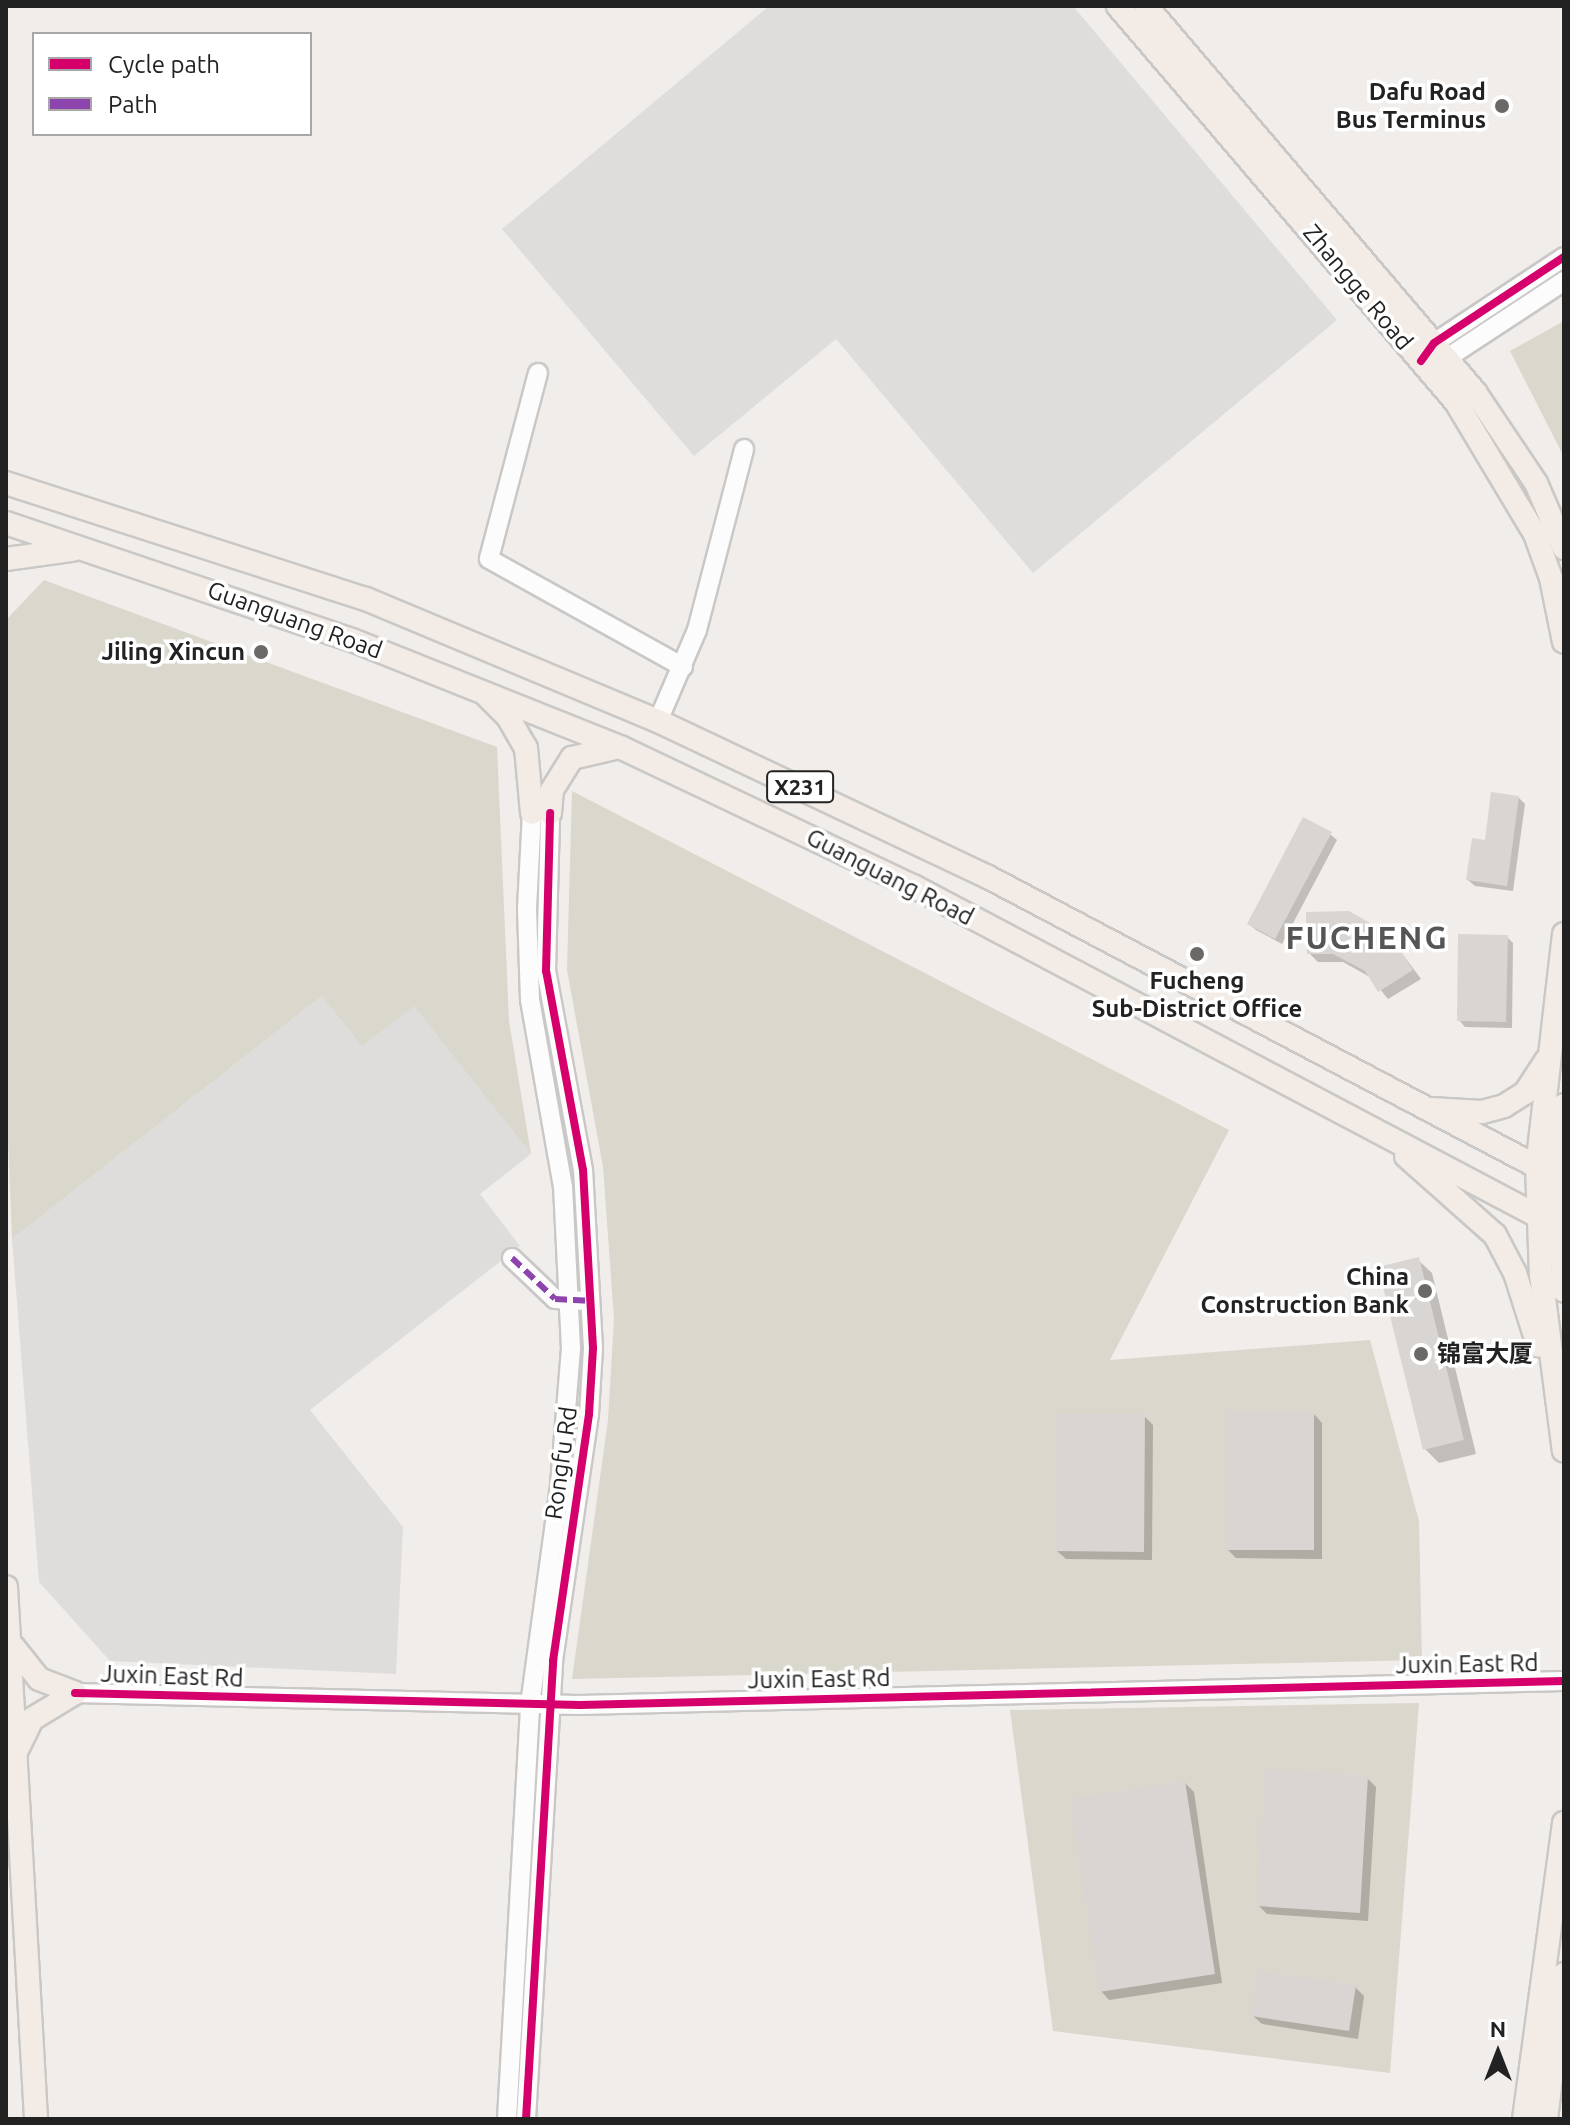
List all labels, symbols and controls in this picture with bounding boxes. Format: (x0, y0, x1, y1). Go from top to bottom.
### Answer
legend (32, 32, 312, 136)
text: Cycle path (108, 51, 220, 78)
place label: Dafu Road Bus Terminus (1336, 78, 1486, 134)
text: Path (108, 91, 158, 118)
marker: Dafu Road Bus Terminus (1493, 97, 1511, 115)
street label: Zhangge Road (1297, 218, 1419, 356)
street label: Guanguang Road (204, 575, 386, 665)
place label: Jiling Xincun (101, 638, 245, 666)
marker: Jiling Xincun (252, 643, 270, 661)
road number: X231 (766, 769, 834, 805)
street label: Guanguang Road (802, 822, 978, 932)
district label: FUCHENG (1285, 918, 1449, 956)
marker: Fucheng Sub-District Office (1188, 945, 1206, 963)
place label: Fucheng Sub-District Office (1092, 967, 1302, 1023)
place label: China Construction Bank (1200, 1263, 1409, 1319)
marker: China Construction Bank (1416, 1282, 1434, 1300)
place label: 锦富大厦 (1437, 1340, 1533, 1368)
marker: 锦富大厦 (1412, 1345, 1430, 1363)
street label: Rongfu Rd (539, 1405, 583, 1521)
street label: Juxin East Rd (1395, 1648, 1539, 1680)
street label: Juxin East Rd (100, 1659, 244, 1693)
street label: Juxin East Rd (747, 1663, 891, 1695)
north arrow (1458, 2013, 1538, 2093)
text: N (1490, 2016, 1506, 2041)

